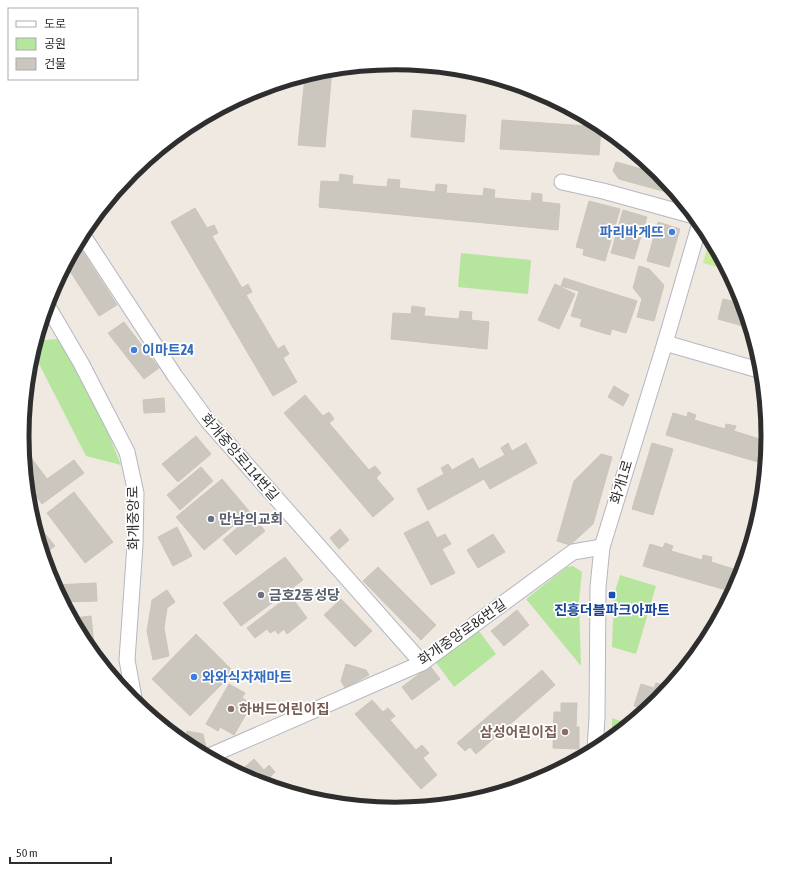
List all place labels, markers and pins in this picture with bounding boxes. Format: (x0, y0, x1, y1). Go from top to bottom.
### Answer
place label: 파리바게뜨 (600, 224, 664, 240)
marker: 파리바게뜨 (667, 227, 677, 237)
place label: 이마트24 (142, 342, 194, 358)
marker: 이마트24 (129, 345, 139, 355)
place label: 만남의교회 (219, 511, 283, 527)
marker: 만남의교회 (206, 514, 216, 524)
place label: 금호2동성당 (269, 587, 340, 603)
marker: 금호2동성당 (256, 590, 266, 600)
marker: 진흥더블파크아파트 (607, 590, 617, 600)
place label: 진흥더블파크아파트 (554, 602, 670, 618)
place label: 와와식자재마트 (202, 669, 292, 685)
marker: 와와식자재마트 (189, 672, 199, 682)
place label: 하버드어린이집 (239, 701, 329, 717)
marker: 하버드어린이집 (226, 704, 236, 714)
place label: 삼성어린이집 (480, 724, 557, 740)
marker: 삼성어린이집 (560, 727, 570, 737)

